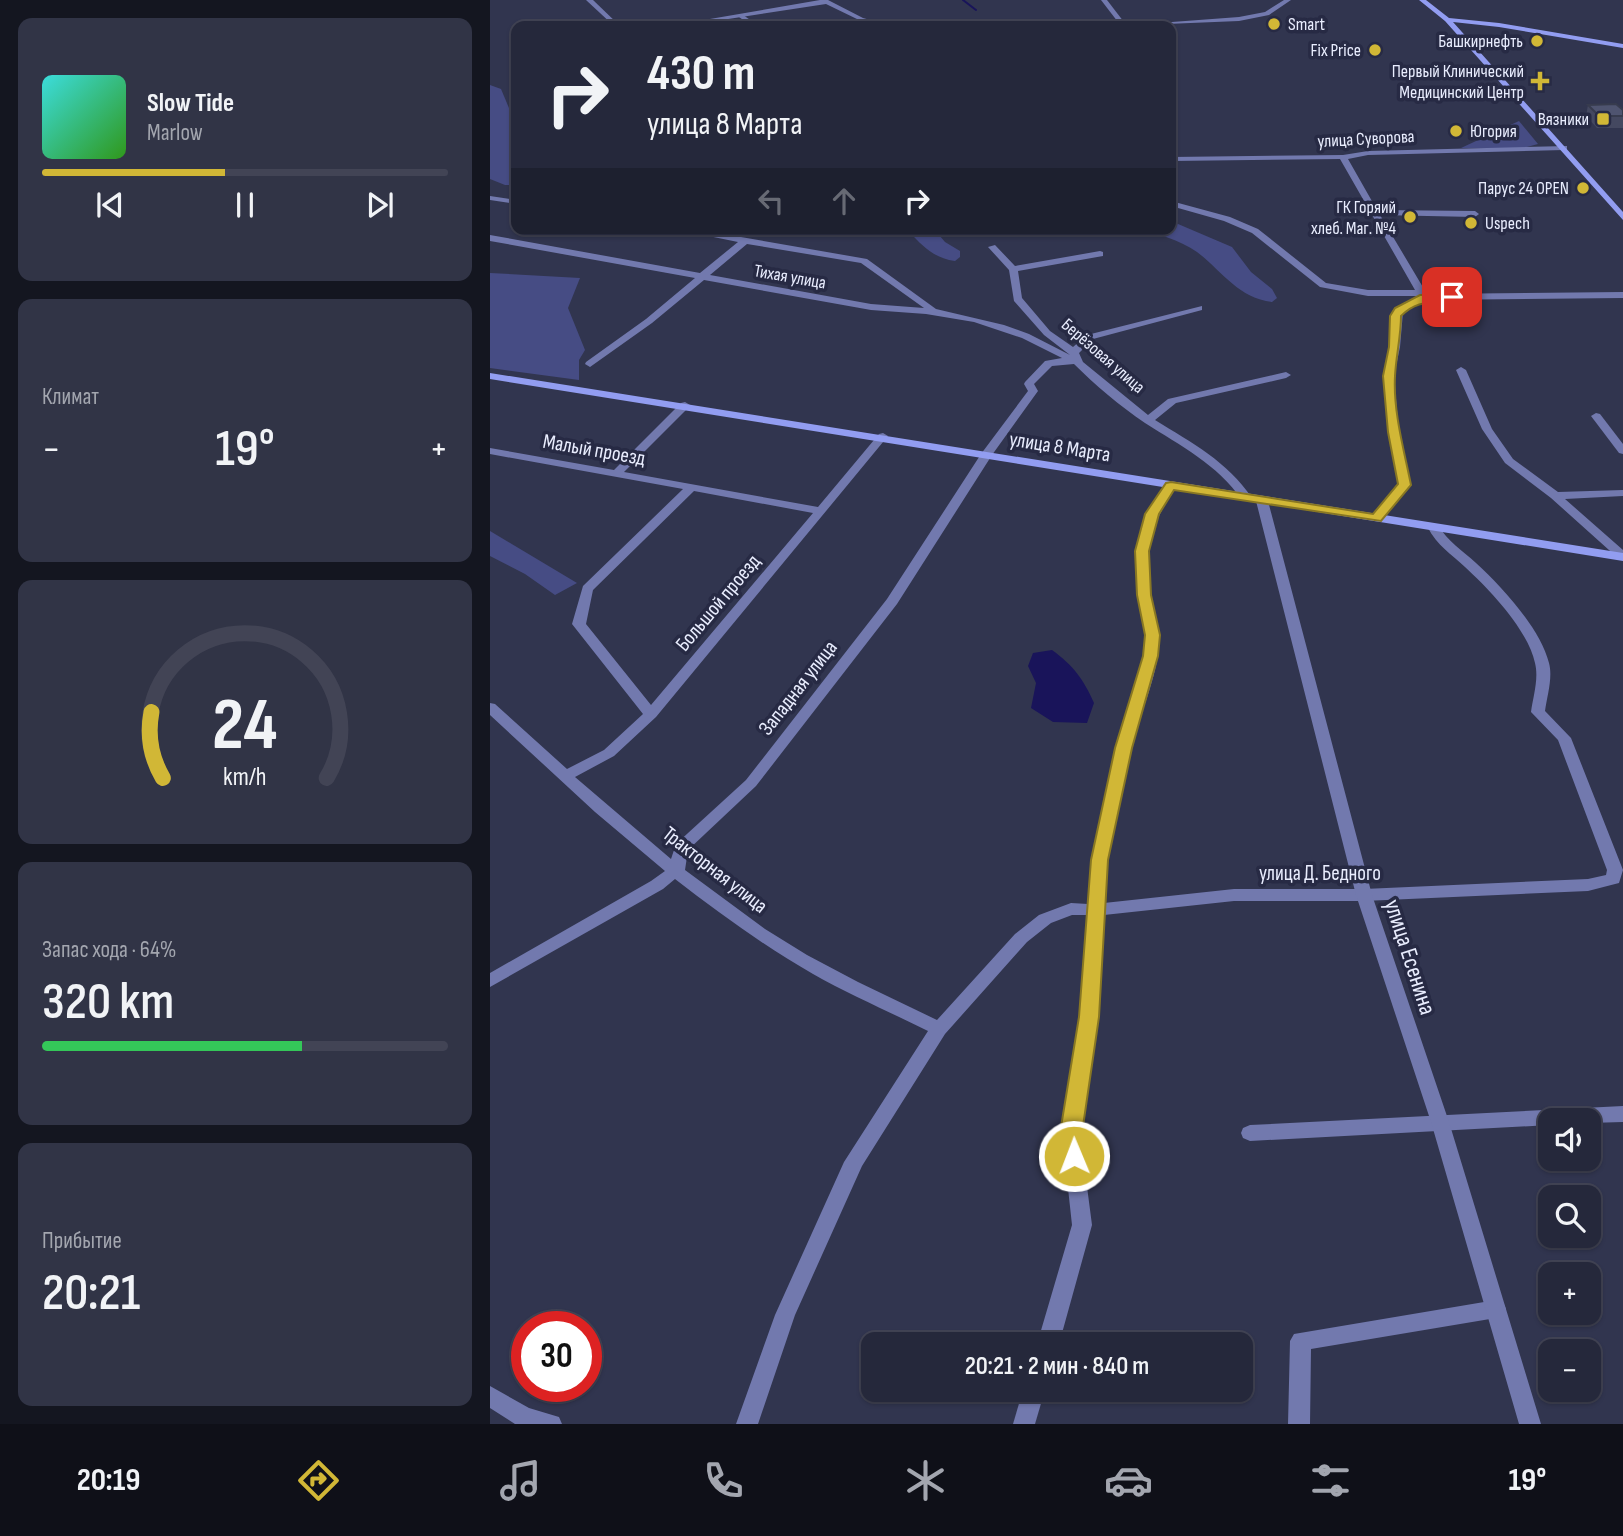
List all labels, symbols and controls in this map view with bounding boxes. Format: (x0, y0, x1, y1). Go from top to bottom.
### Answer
place label: Smart (1288, 14, 1326, 35)
marker: Smart (1266, 16, 1282, 32)
place label: Башкирнефть (1438, 31, 1523, 52)
marker: Башкирнефть (1529, 33, 1545, 49)
place label: Fix Price (1310, 40, 1361, 61)
marker: Fix Price (1367, 42, 1383, 58)
text: 430 m (647, 45, 755, 104)
icon: right (532, 49, 623, 140)
place label: Первый Клинический Медицинский Центр (1392, 61, 1524, 103)
marker: Первый Клинический Медицинский Центр (1530, 71, 1550, 91)
text: Slow Tide (147, 88, 234, 119)
text: улица 8 Марта (647, 105, 802, 144)
place label: Вязники (1538, 109, 1589, 130)
marker: Вязники (1595, 111, 1611, 127)
text: Marlow (147, 119, 203, 147)
place label: Югория (1470, 121, 1517, 142)
marker: Югория (1448, 123, 1464, 139)
street label: улица Суворова (1317, 126, 1415, 152)
place label: Парус 24 OPEN (1478, 178, 1569, 199)
marker: Парус 24 OPEN (1575, 180, 1591, 196)
icon: left (752, 182, 790, 220)
icon: ahead (825, 182, 863, 220)
icon: right (898, 182, 936, 220)
icon: previous (91, 186, 129, 224)
icon: pause (226, 186, 264, 224)
icon: next (361, 186, 399, 224)
place label: ГК Горяий хлеб. Маг. №4 (1311, 197, 1396, 239)
marker: ГК Горяий хлеб. Маг. №4 (1402, 209, 1418, 225)
place label: Uspech (1485, 213, 1530, 234)
marker: Uspech (1463, 215, 1479, 231)
street label: Тихая улица (752, 260, 828, 294)
pin (1422, 267, 1482, 327)
icon: arrive (1433, 278, 1471, 316)
street label: Берёзовая улица (1057, 314, 1149, 398)
text: Климат (42, 383, 99, 411)
text: 19° (215, 418, 275, 481)
text: − (42, 427, 61, 472)
text: + (429, 427, 448, 472)
street label: улица 8 Марта (1008, 427, 1112, 467)
street label: Малый проезд (541, 429, 647, 471)
street label: Большой проезд (670, 549, 766, 656)
street label: Западная улица (753, 636, 843, 740)
text: 24 (212, 682, 278, 770)
text: km/h (223, 762, 267, 793)
street label: Тракторная улица (658, 821, 772, 919)
street label: улица Д. Бедного (1259, 861, 1381, 886)
street label: улица Есенина (1378, 896, 1442, 1018)
text: Запас хода · 64% (42, 936, 177, 964)
text: 320 km (42, 971, 174, 1034)
map controls (1538, 1108, 1601, 1402)
button: sound (1538, 1108, 1601, 1171)
position arrow (1037, 1119, 1111, 1193)
button: search (1538, 1185, 1601, 1248)
text: Прибытие (42, 1227, 122, 1255)
text: 20:21 (42, 1262, 140, 1325)
button: + (1538, 1262, 1601, 1325)
speed limit sign: 30 (511, 1311, 602, 1402)
button: − (1538, 1339, 1601, 1402)
text: 20:21 · 2 мин · 840 m (965, 1351, 1149, 1382)
icon: directions (294, 1456, 343, 1505)
icon: music (496, 1456, 545, 1505)
icon: phone (699, 1456, 748, 1505)
icon: climate (901, 1456, 950, 1505)
icon: car (1104, 1456, 1153, 1505)
icon: filters (1306, 1456, 1355, 1505)
text: 20:19 (77, 1461, 140, 1500)
text: 19° (1508, 1461, 1546, 1500)

